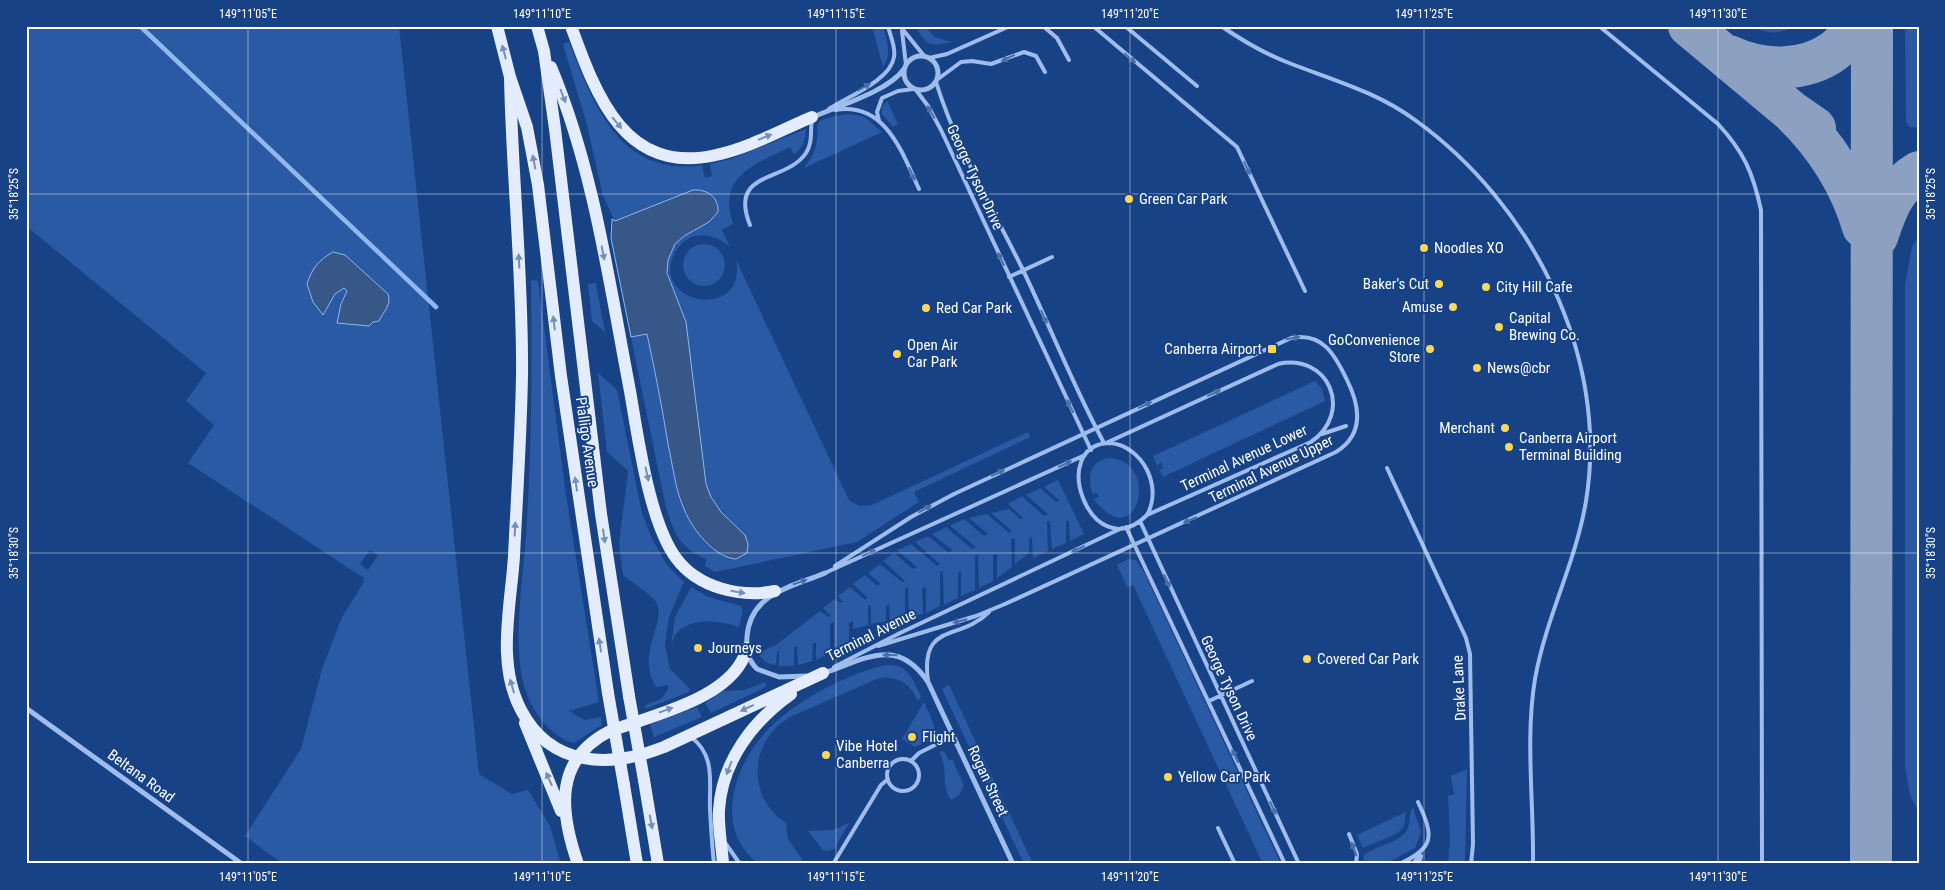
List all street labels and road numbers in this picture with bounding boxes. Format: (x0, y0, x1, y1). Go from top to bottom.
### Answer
street label: George Tyson Drive (943, 122, 1007, 232)
street label: Pialligo Avenue (572, 396, 602, 488)
street label: Terminal Avenue Lower (1178, 421, 1310, 495)
street label: Terminal Avenue Upper (1206, 431, 1337, 507)
street label: Terminal Avenue (823, 605, 919, 665)
street label: George Tyson Drive (1197, 633, 1261, 743)
street label: Drake Lane (1448, 655, 1470, 721)
street label: Rogan Street (964, 743, 1012, 819)
street label: Beltana Road (104, 746, 178, 806)

